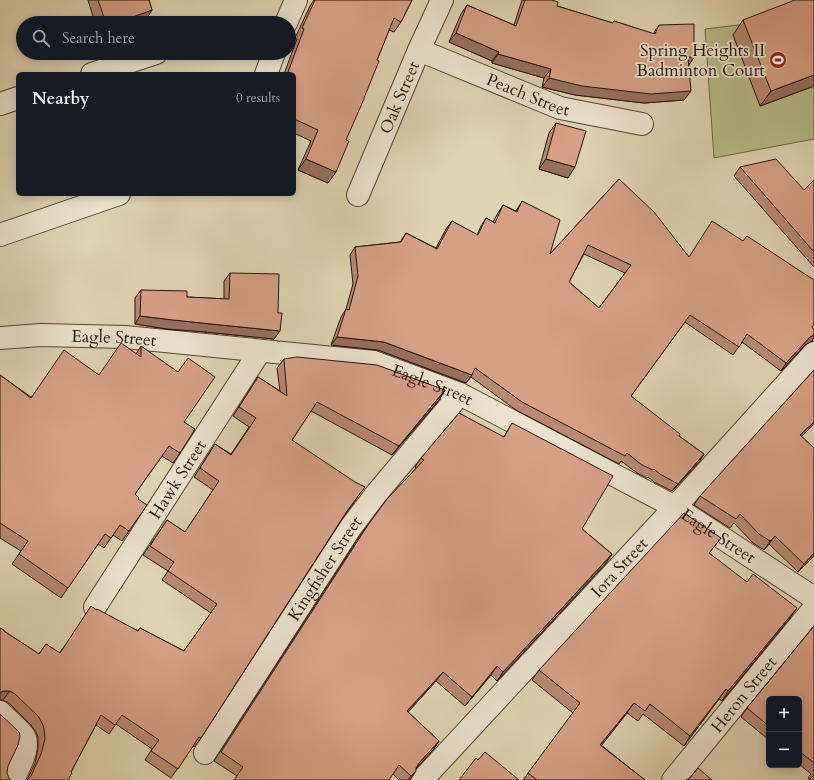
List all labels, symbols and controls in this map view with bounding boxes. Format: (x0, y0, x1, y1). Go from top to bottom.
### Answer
search box (16, 16, 296, 60)
icon: search (30, 27, 52, 49)
text: Search here (62, 28, 135, 48)
place label: Spring Heights II Badminton Court (636, 39, 766, 82)
sports icon: Spring Heights II Badminton Court (768, 50, 788, 70)
street label: Oak Street (374, 57, 425, 137)
street label: Peach Street (483, 68, 572, 121)
text: Nearby (32, 87, 89, 110)
text: 0 results (236, 89, 280, 107)
street label: Eagle Street (71, 324, 158, 352)
street label: Eagle Street (389, 358, 478, 411)
street label: Hawk Street (143, 435, 212, 523)
street label: Eagle Street (677, 503, 761, 569)
street label: Kingfisher Street (282, 511, 367, 625)
street label: Iora Street (585, 532, 653, 602)
street label: Heron Street (705, 651, 782, 737)
map controls (766, 696, 802, 768)
button: + (766, 696, 802, 732)
button: − (766, 732, 802, 768)

